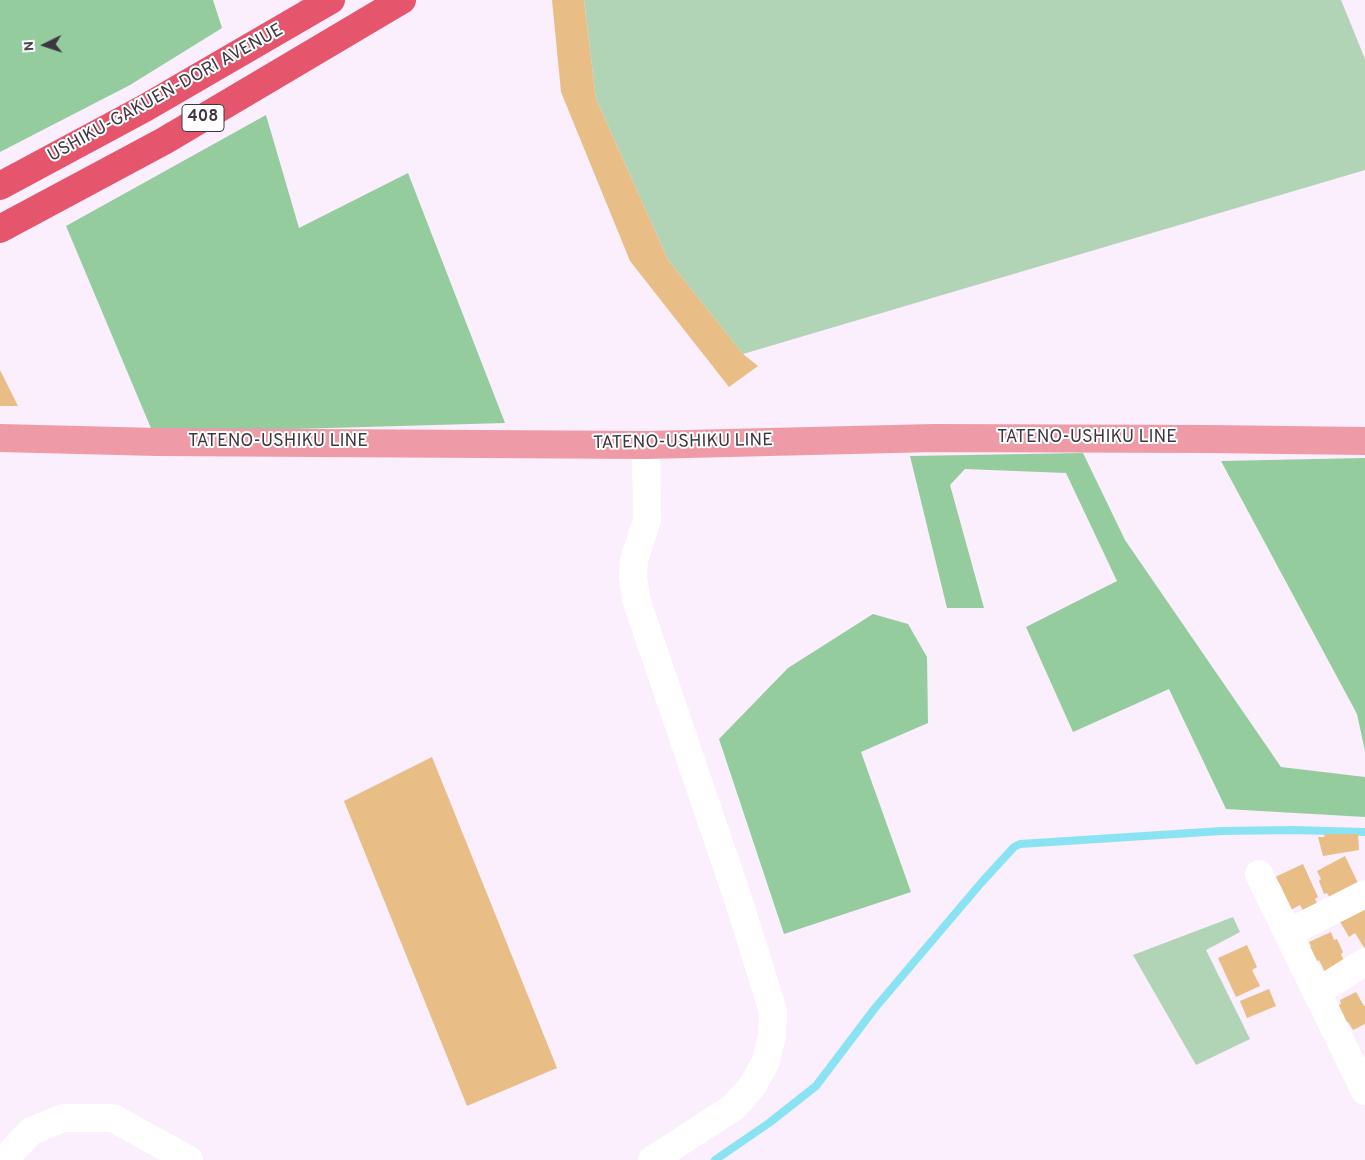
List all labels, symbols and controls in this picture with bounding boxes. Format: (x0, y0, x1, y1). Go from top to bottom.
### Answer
north arrow (20, 20, 70, 70)
street label: USHIKU-GAKUEN-DORI AVENUE (44, 20, 288, 168)
text: N (21, 40, 38, 52)
road number: 408 (182, 105, 224, 132)
street label: TATENO-USHIKU LINE (997, 427, 1177, 449)
street label: TATENO-USHIKU LINE (188, 431, 368, 453)
street label: TATENO-USHIKU LINE (593, 431, 773, 455)

